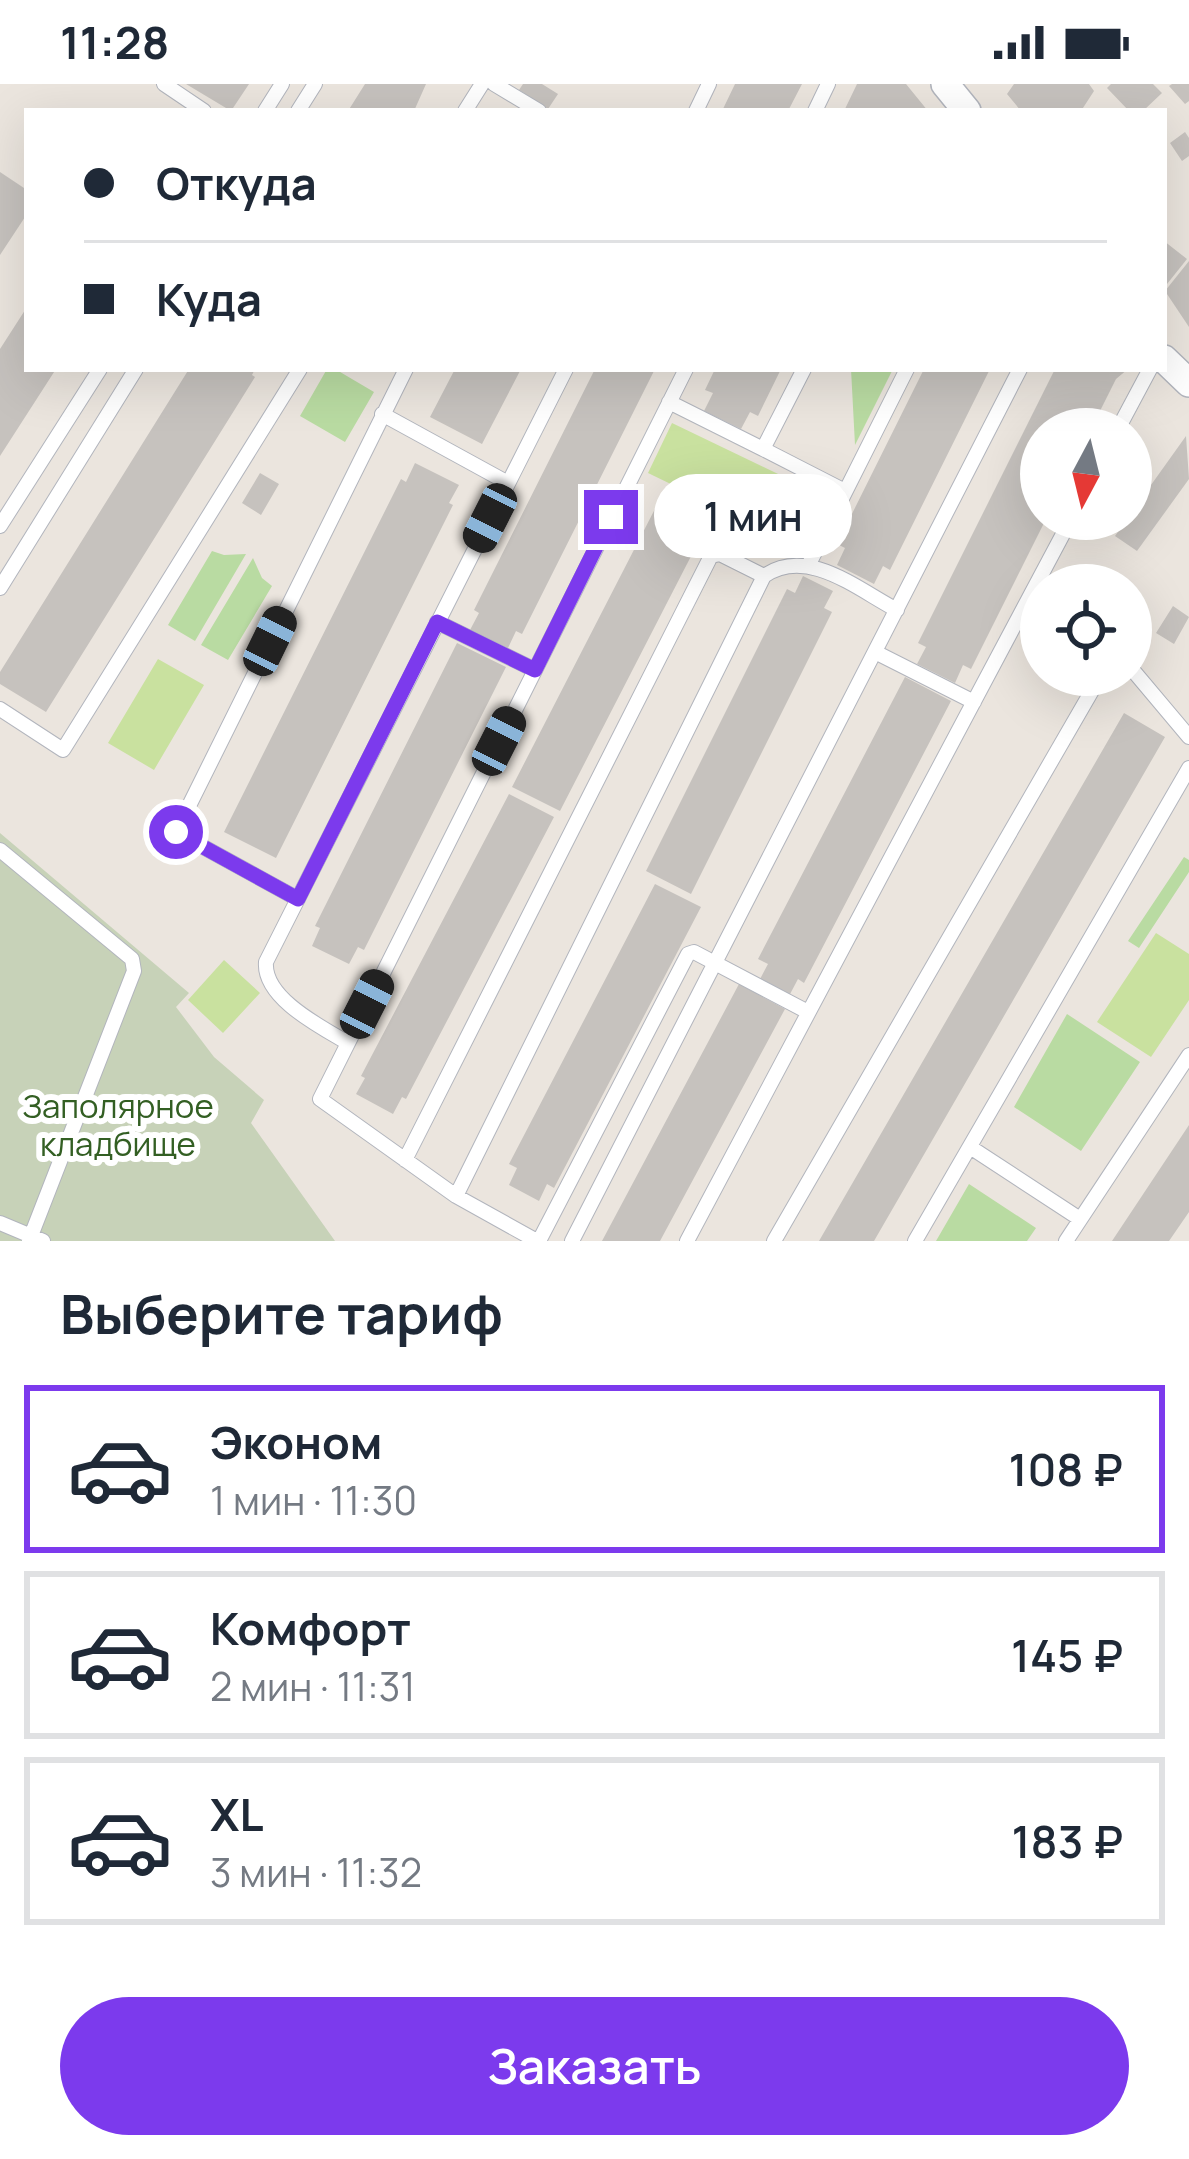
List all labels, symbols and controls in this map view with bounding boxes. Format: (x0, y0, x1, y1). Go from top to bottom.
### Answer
text: 11:28 (60, 11, 169, 73)
text: Откуда (156, 152, 317, 214)
text: Куда (156, 268, 262, 330)
north arrow (1020, 408, 1152, 540)
map controls (1020, 408, 1152, 696)
callout: 1 мин (653, 475, 851, 559)
car (458, 478, 522, 558)
text: 1 мин (703, 489, 803, 543)
route end (584, 490, 638, 544)
button: locate (1020, 564, 1152, 696)
car (238, 601, 302, 681)
car (467, 701, 531, 781)
route start (149, 805, 203, 859)
car (335, 964, 399, 1044)
park label: Заполярное кладбище (22, 1083, 214, 1166)
text: Выберите тариф (60, 1276, 503, 1350)
text: Эконом (210, 1411, 382, 1473)
icon: car (66, 1415, 174, 1523)
text: 108 ₽ (1008, 1438, 1123, 1500)
text: 1 мин · 11:30 (210, 1473, 417, 1527)
text: Комфорт (210, 1597, 411, 1659)
icon: car (66, 1601, 174, 1709)
text: 145 ₽ (1011, 1624, 1123, 1686)
text: 2 мин · 11:31 (210, 1659, 416, 1713)
text: XL (210, 1783, 264, 1845)
icon: car (66, 1787, 174, 1895)
text: 183 ₽ (1012, 1810, 1123, 1872)
text: 3 мин · 11:32 (210, 1845, 422, 1899)
button: Заказать (60, 1997, 1129, 2135)

